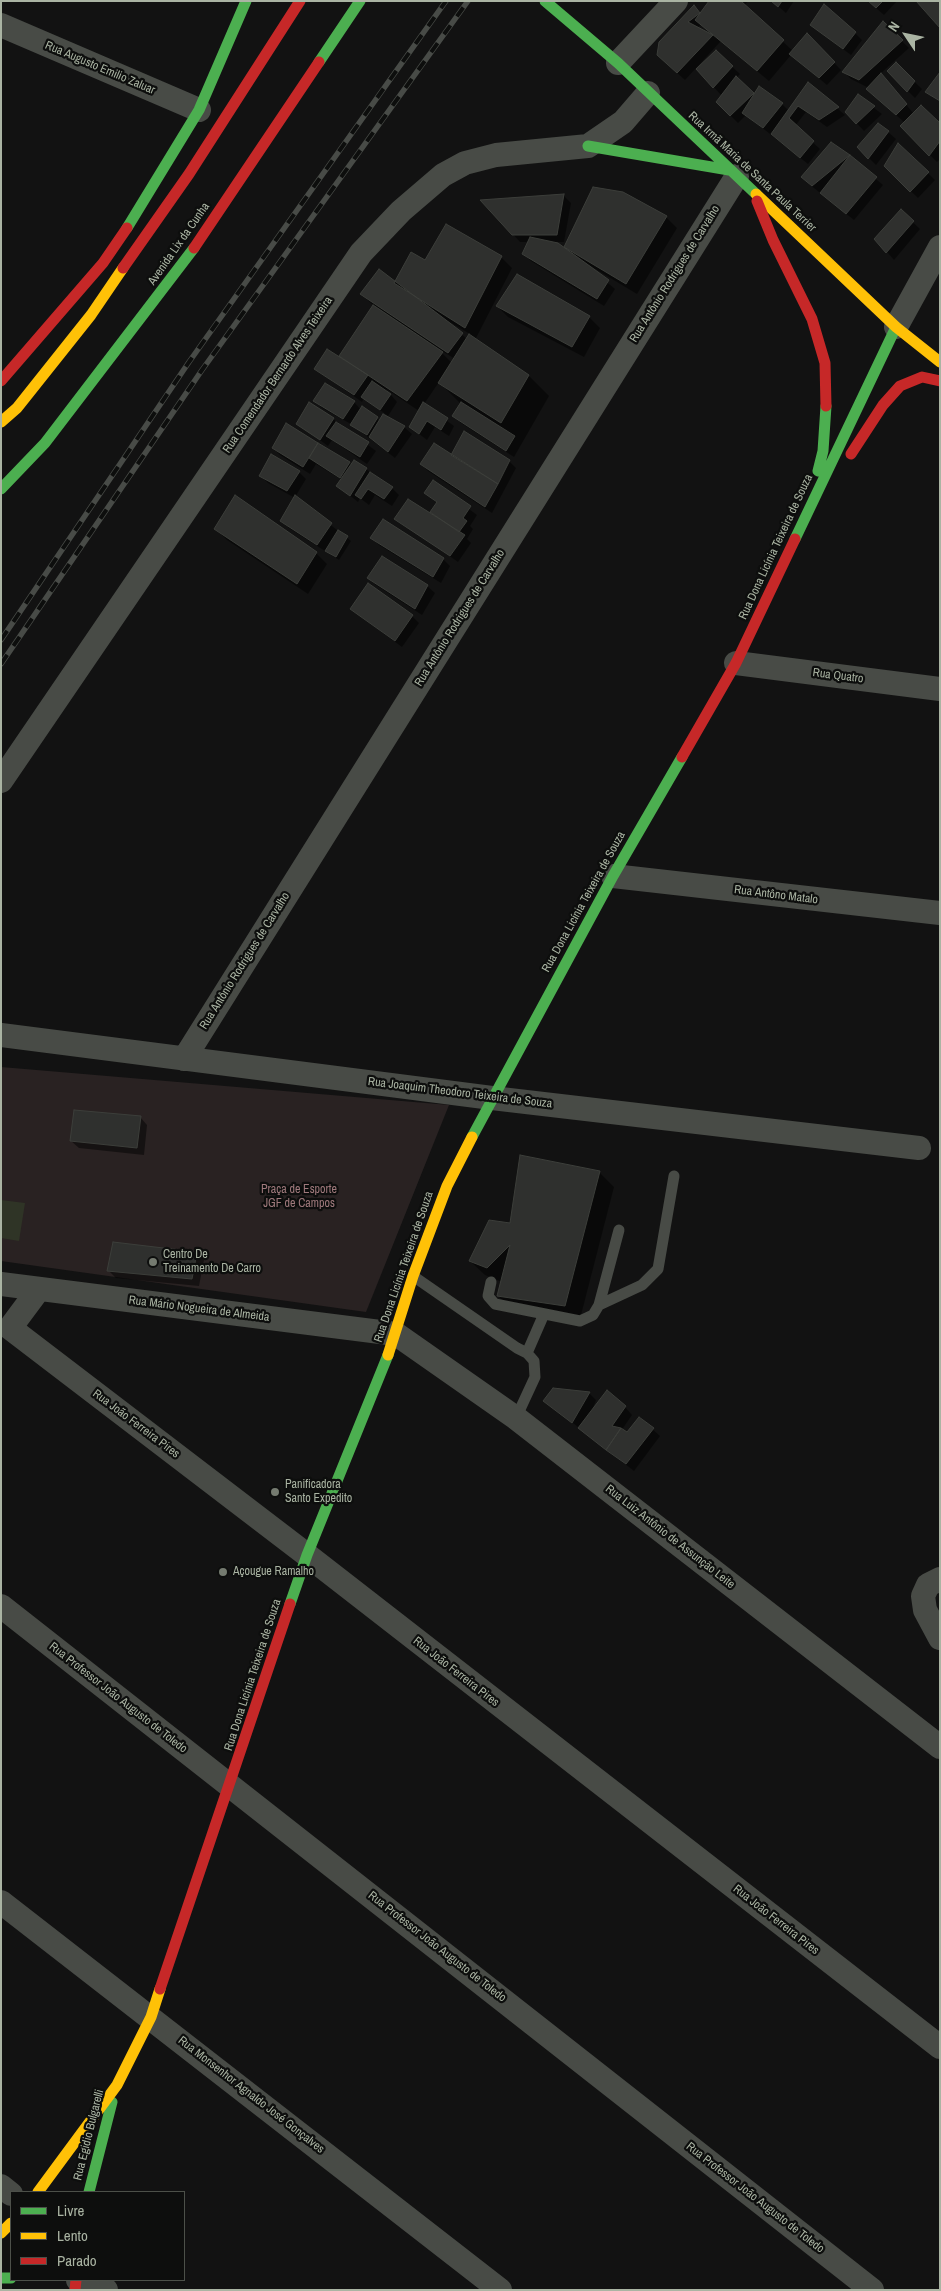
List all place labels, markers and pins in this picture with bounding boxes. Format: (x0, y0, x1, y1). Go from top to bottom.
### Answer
place label: Centro De Treinamento De Carro (163, 1248, 261, 1276)
marker: Centro De Treinamento De Carro (147, 1256, 159, 1268)
place label: Panificadora Santo Expedito (285, 1478, 352, 1506)
marker: Panificadora Santo Expedito (269, 1486, 281, 1498)
place label: Açougue Ramalho (233, 1565, 314, 1579)
marker: Açougue Ramalho (217, 1566, 229, 1578)

